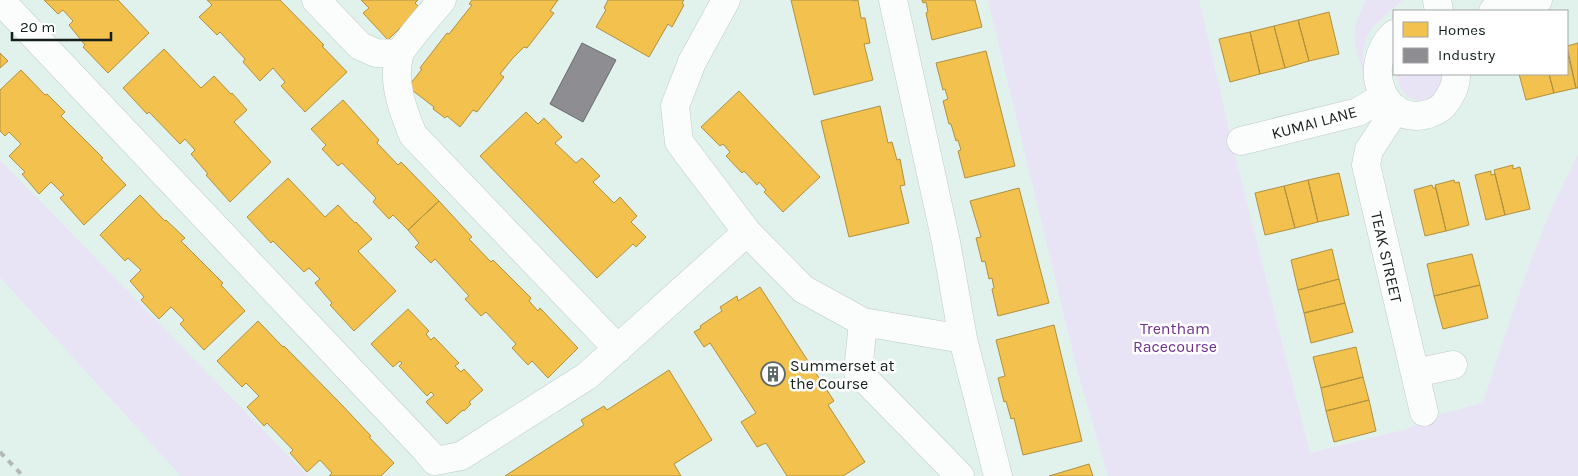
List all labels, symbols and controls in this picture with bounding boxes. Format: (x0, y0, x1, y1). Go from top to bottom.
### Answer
scale bar (12, 10, 111, 42)
legend (1393, 10, 1568, 75)
text: 20 m (20, 18, 55, 36)
text: Homes (1438, 21, 1486, 39)
text: Industry (1438, 46, 1495, 64)
street label: KUMAI LANE (1269, 102, 1359, 143)
street label: TEAK STREET (1367, 210, 1406, 305)
park label: Trentham Racecourse (1133, 319, 1217, 356)
place label: Summerset at the Course (790, 356, 895, 393)
building icon: Summerset at the Course (760, 361, 786, 387)

